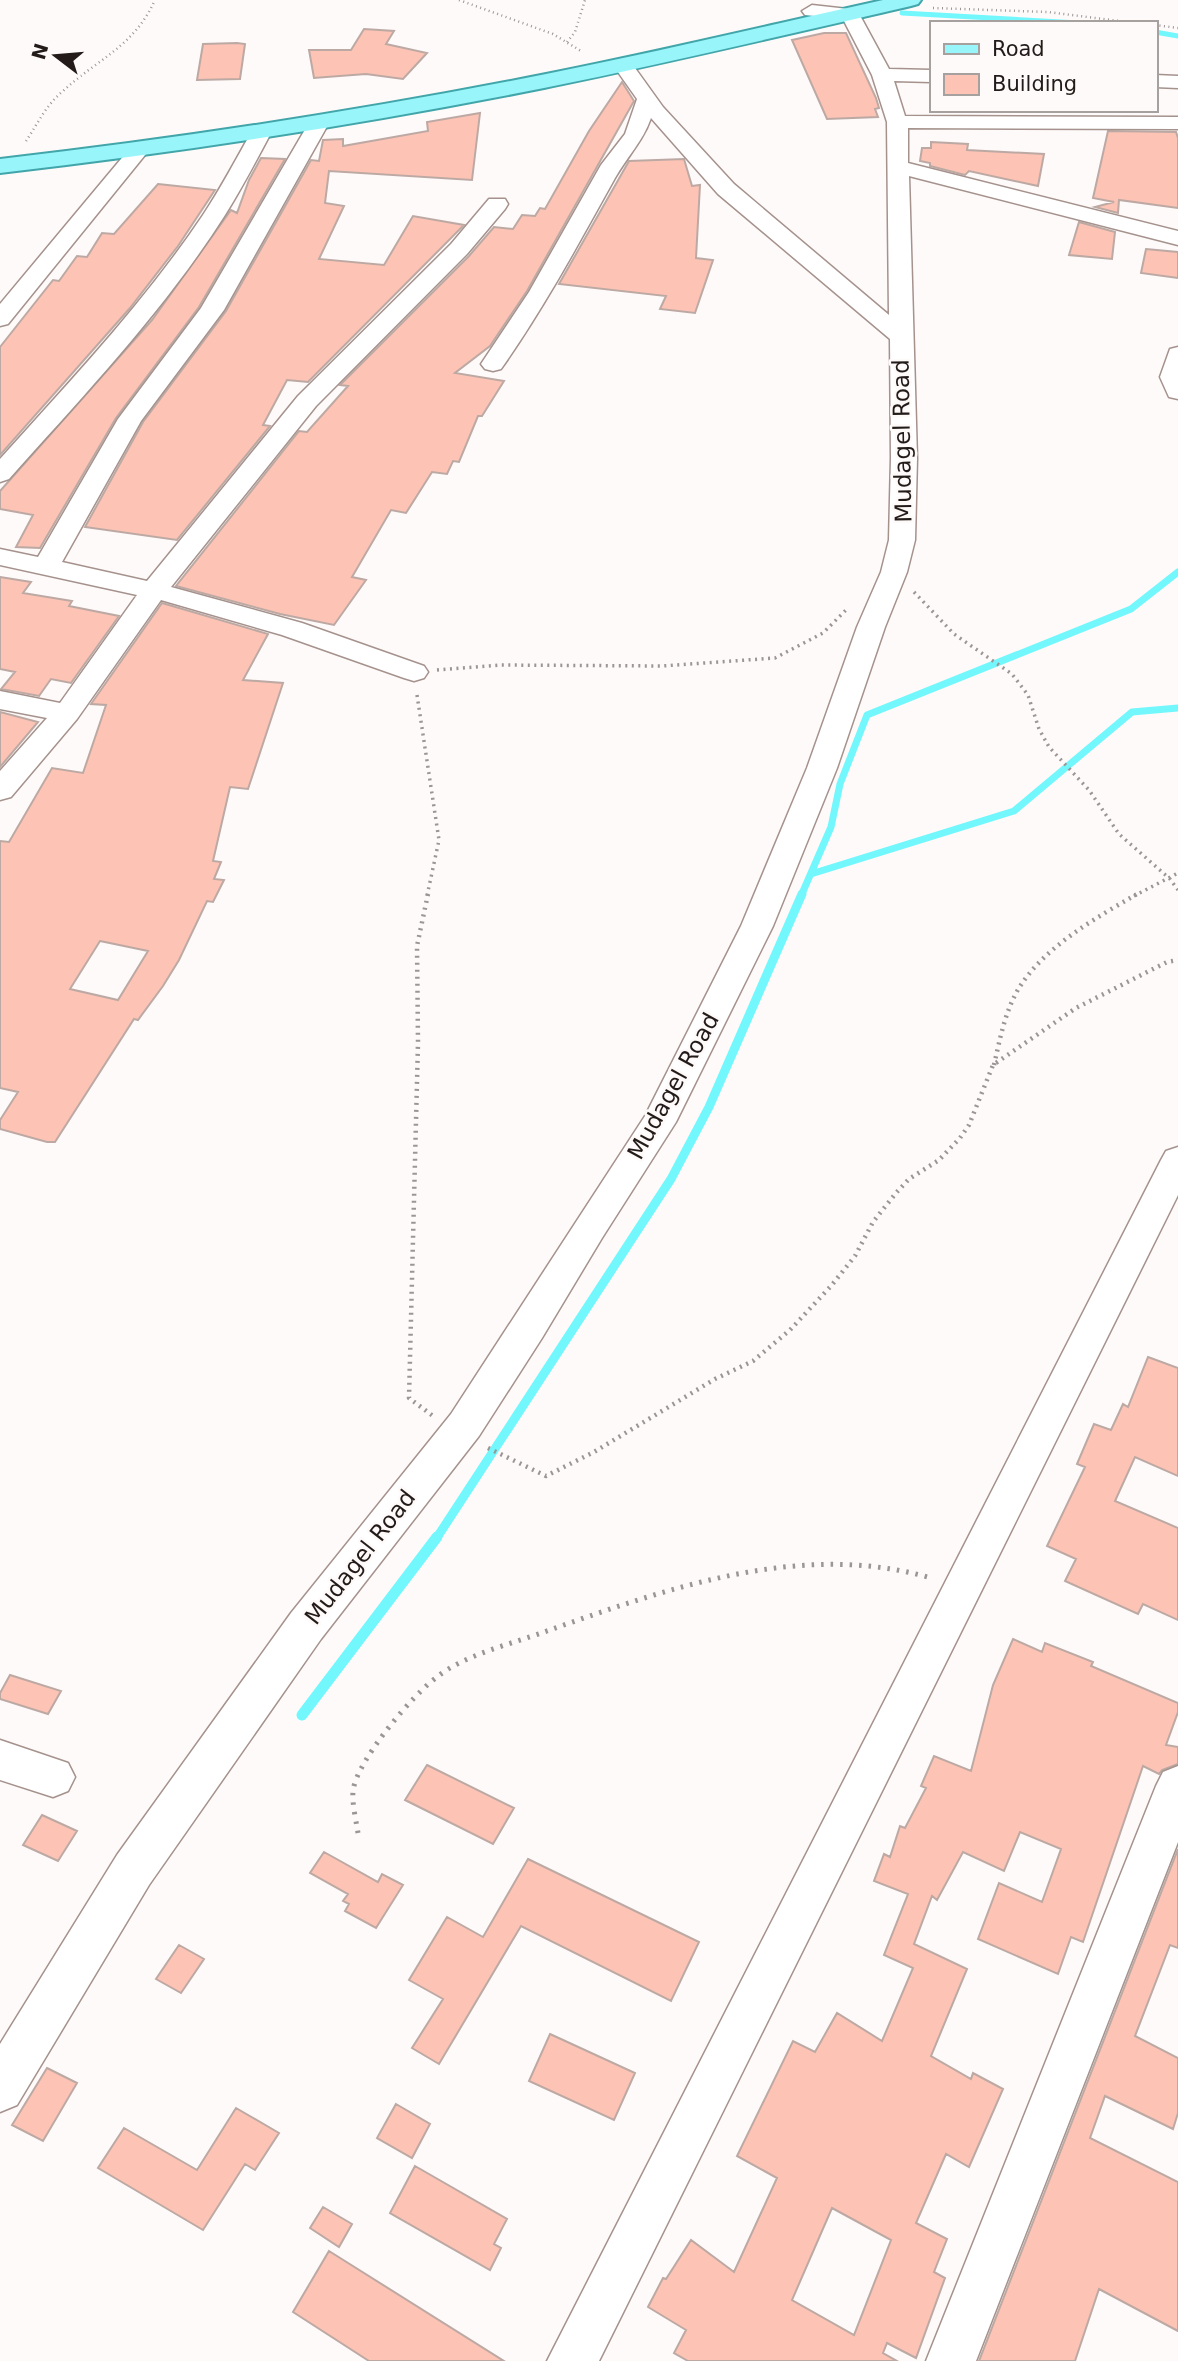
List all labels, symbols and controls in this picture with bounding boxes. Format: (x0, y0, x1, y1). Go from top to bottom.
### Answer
north arrow (21, 21, 91, 91)
legend (930, 21, 1157, 112)
text: Road (992, 37, 1045, 61)
text: N (27, 41, 52, 62)
text: Building (992, 72, 1077, 96)
street label: Mudagel Road (888, 359, 916, 523)
street label: Mudagel Road (622, 1008, 724, 1164)
street label: Mudagel Road (299, 1485, 421, 1629)

